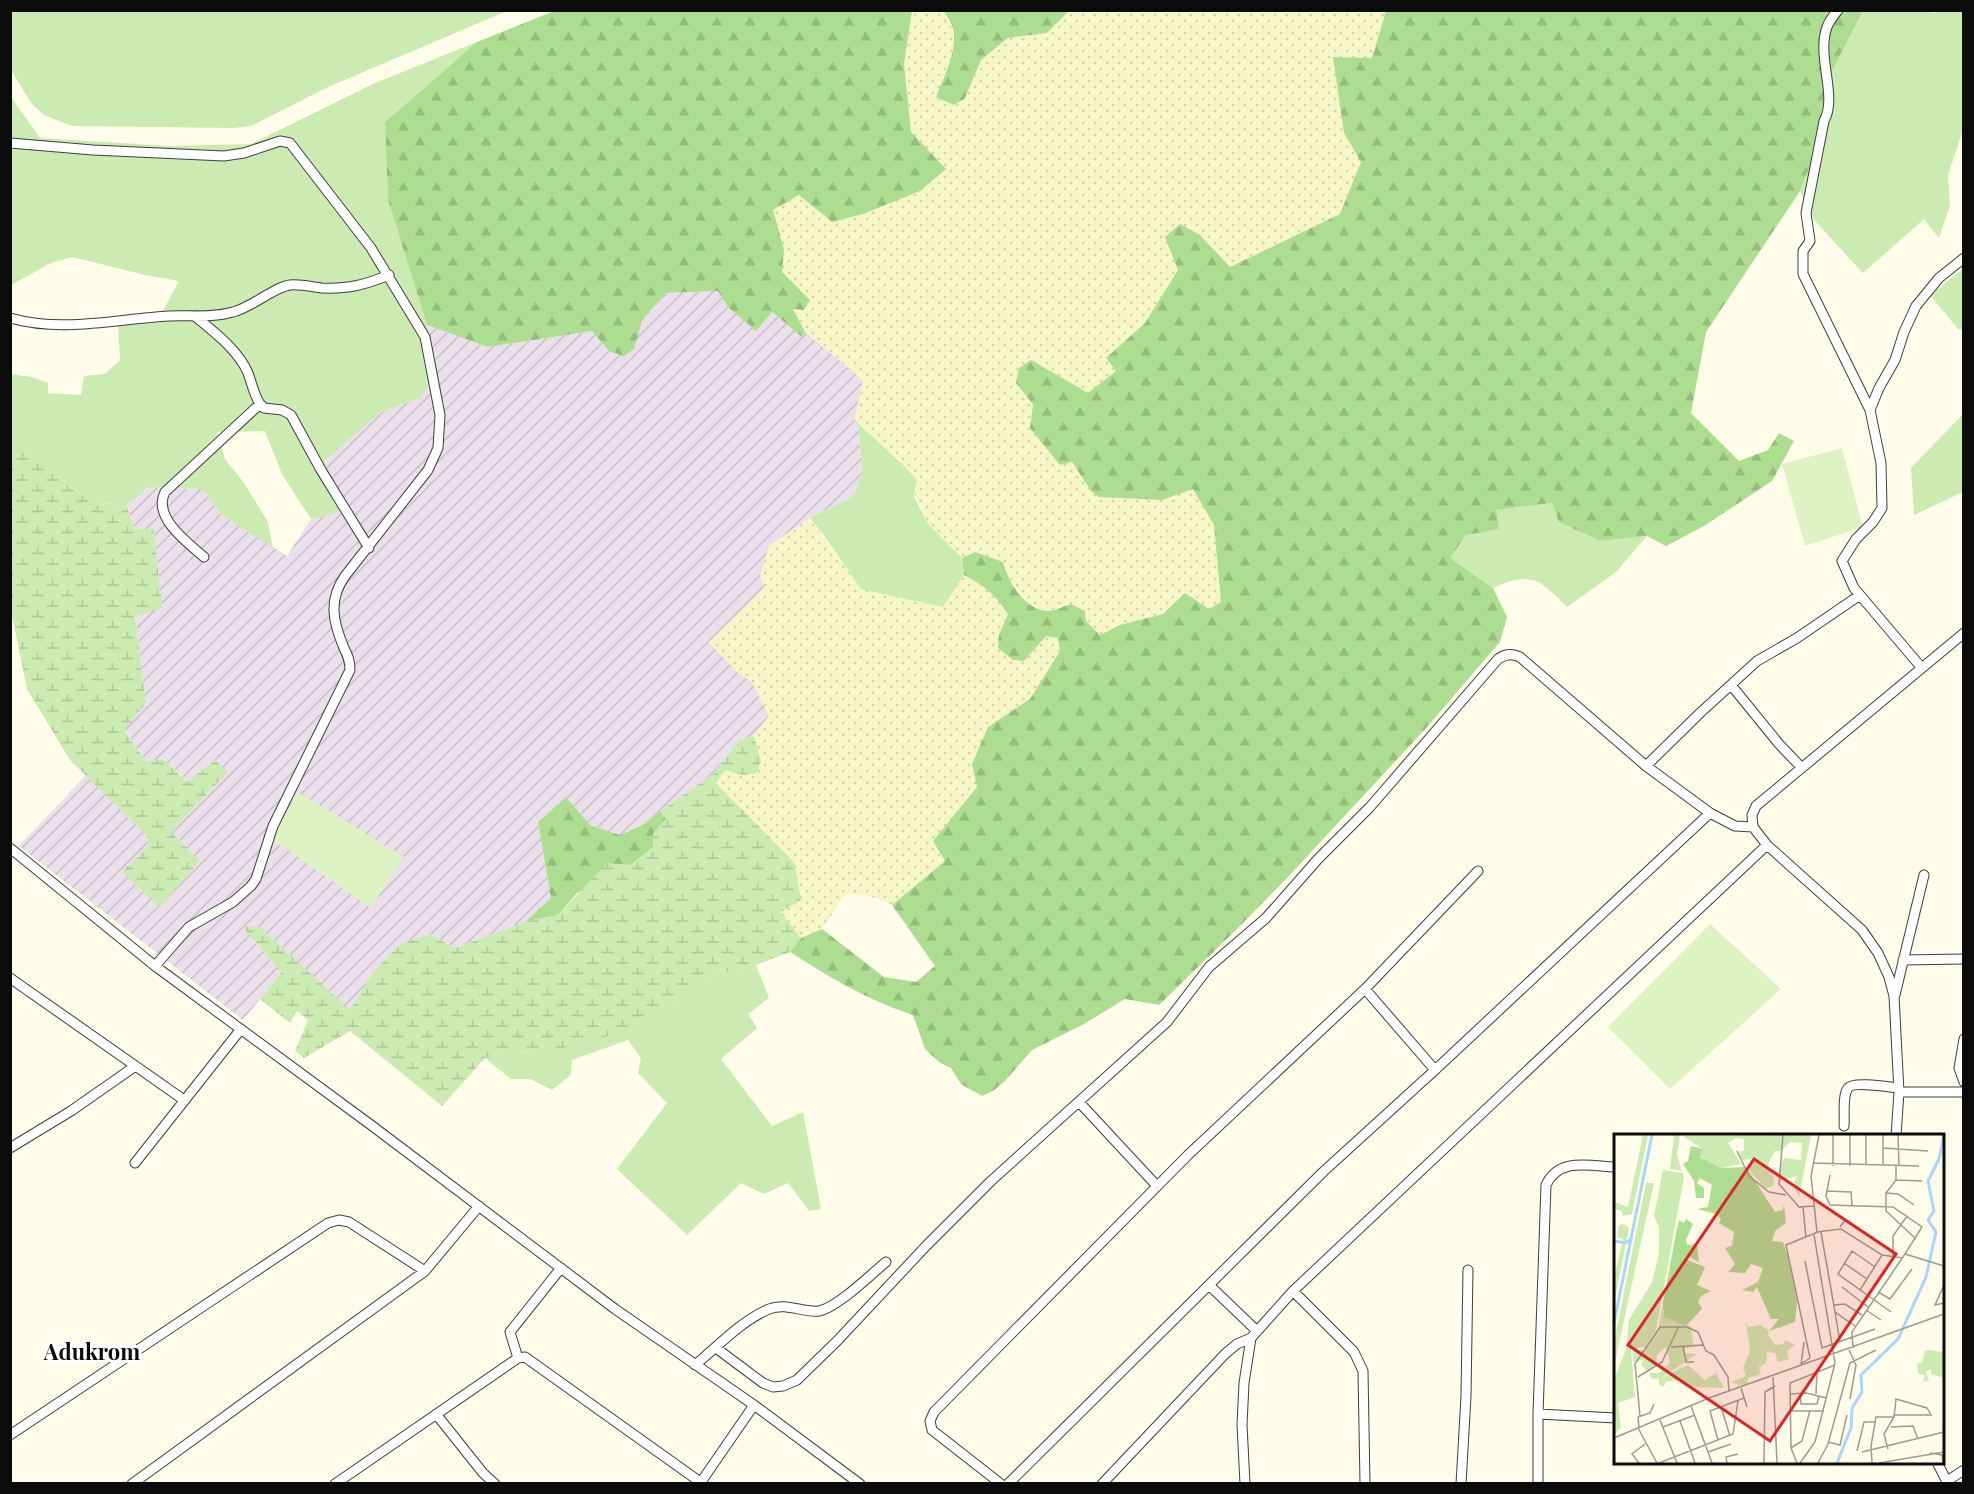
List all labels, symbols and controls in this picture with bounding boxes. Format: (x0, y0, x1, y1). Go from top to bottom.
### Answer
inset map (1614, 1134, 1944, 1464)
district label: Adukrom (43, 1336, 140, 1366)

